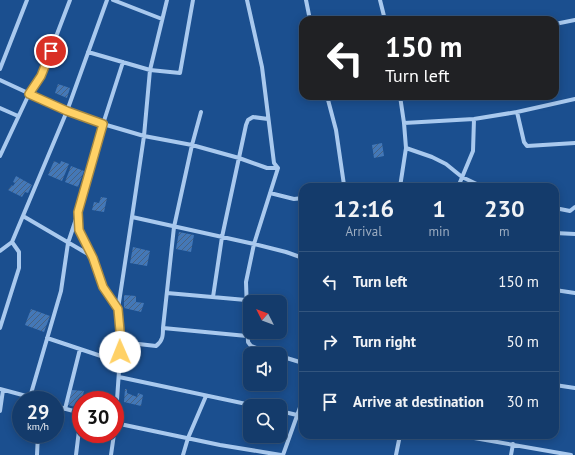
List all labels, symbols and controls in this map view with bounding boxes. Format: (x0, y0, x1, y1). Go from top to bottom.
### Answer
text: 150 m (385, 28, 462, 65)
icon: left (319, 32, 371, 84)
pin (34, 34, 68, 68)
icon: arrive (40, 40, 62, 62)
text: Turn left (385, 64, 450, 87)
text: 12:16 (333, 193, 394, 224)
text: 1 (432, 193, 446, 224)
text: 230 (484, 193, 525, 224)
text: Arrival (346, 223, 382, 240)
text: min (428, 223, 450, 240)
text: m (499, 223, 510, 240)
icon: left (319, 271, 341, 293)
text: Turn left (353, 272, 407, 291)
text: 150 m (498, 272, 539, 291)
north arrow (243, 295, 287, 339)
map controls (243, 295, 287, 443)
position arrow (99, 331, 141, 373)
icon: right (319, 331, 341, 353)
text: Turn right (353, 332, 416, 351)
text: 50 m (506, 332, 539, 351)
button: sound (243, 347, 287, 391)
speed limit sign: 30 (72, 391, 124, 443)
icon: arrive (319, 391, 341, 413)
text: Arrive at destination (353, 392, 484, 411)
text: 30 m (506, 392, 539, 411)
text: 29 (27, 399, 49, 425)
button: search (243, 399, 287, 443)
text: km/h (27, 420, 49, 433)

